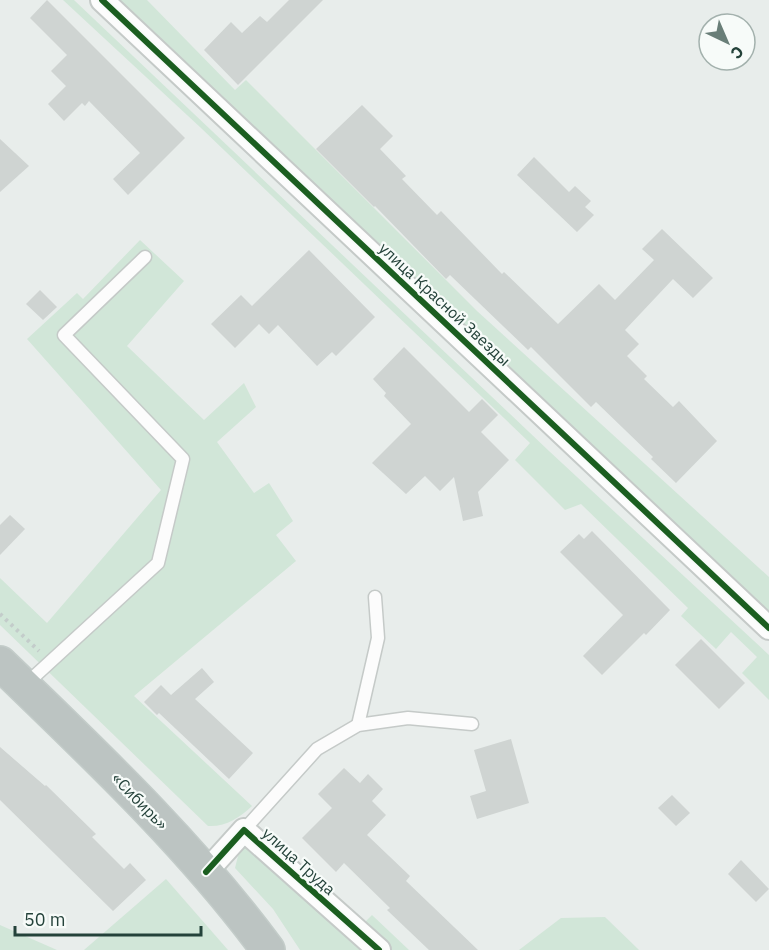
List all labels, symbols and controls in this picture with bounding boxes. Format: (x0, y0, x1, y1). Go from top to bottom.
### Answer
north arrow (697, 12, 757, 72)
text: С (727, 42, 748, 64)
street label: улица Красной Звезды (375, 238, 515, 370)
street label: «Сибирь» (108, 768, 172, 834)
street label: улица Труда (258, 823, 340, 899)
scale bar (15, 899, 201, 937)
text: 50 m (24, 908, 66, 931)

